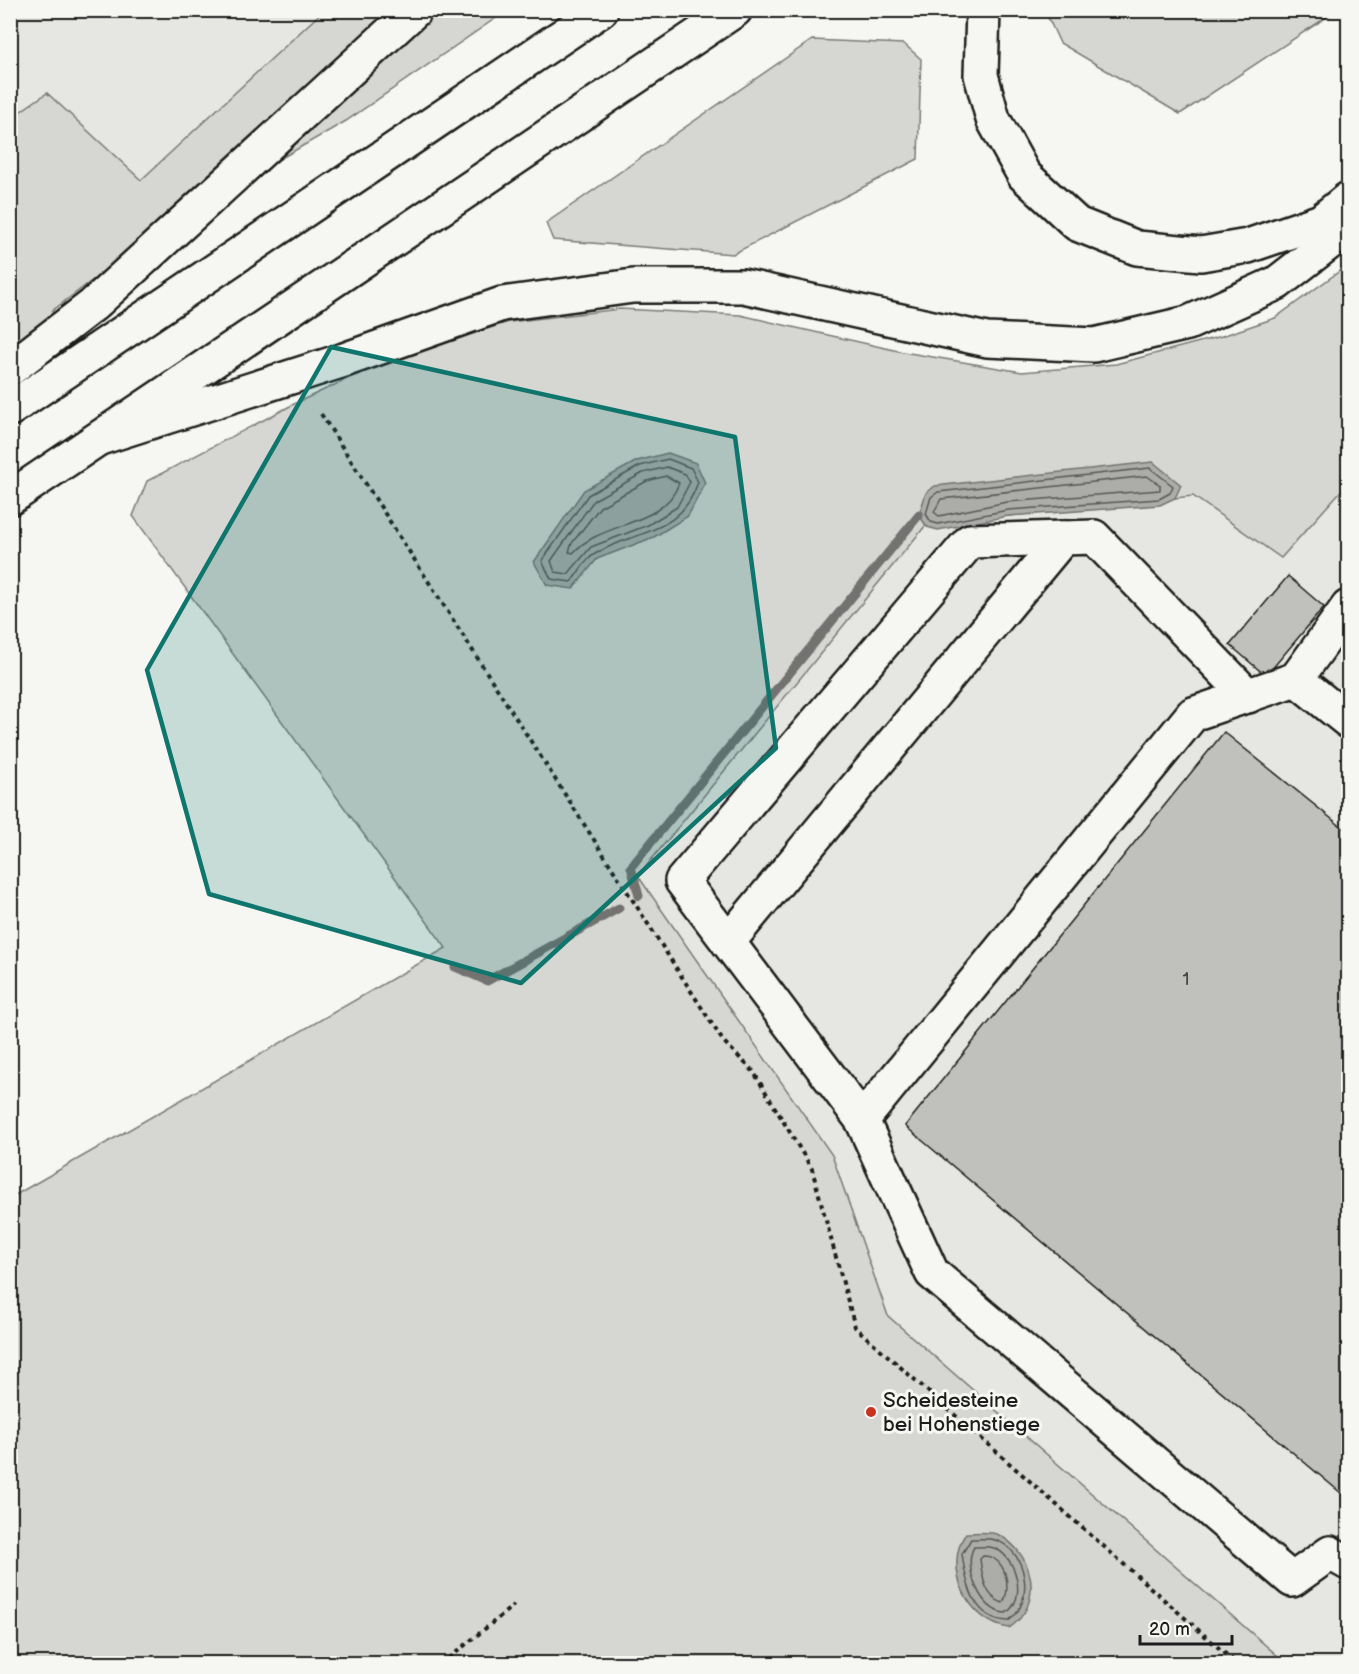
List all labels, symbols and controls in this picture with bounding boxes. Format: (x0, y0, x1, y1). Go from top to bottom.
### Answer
house number: 1 (1183, 969, 1189, 990)
place label: Scheidesteine bei Hohenstiege (883, 1388, 1040, 1437)
marker: Scheidesteine bei Hohenstiege (864, 1405, 878, 1419)
scale bar (1140, 1608, 1232, 1646)
text: 20 m (1149, 1619, 1190, 1640)

